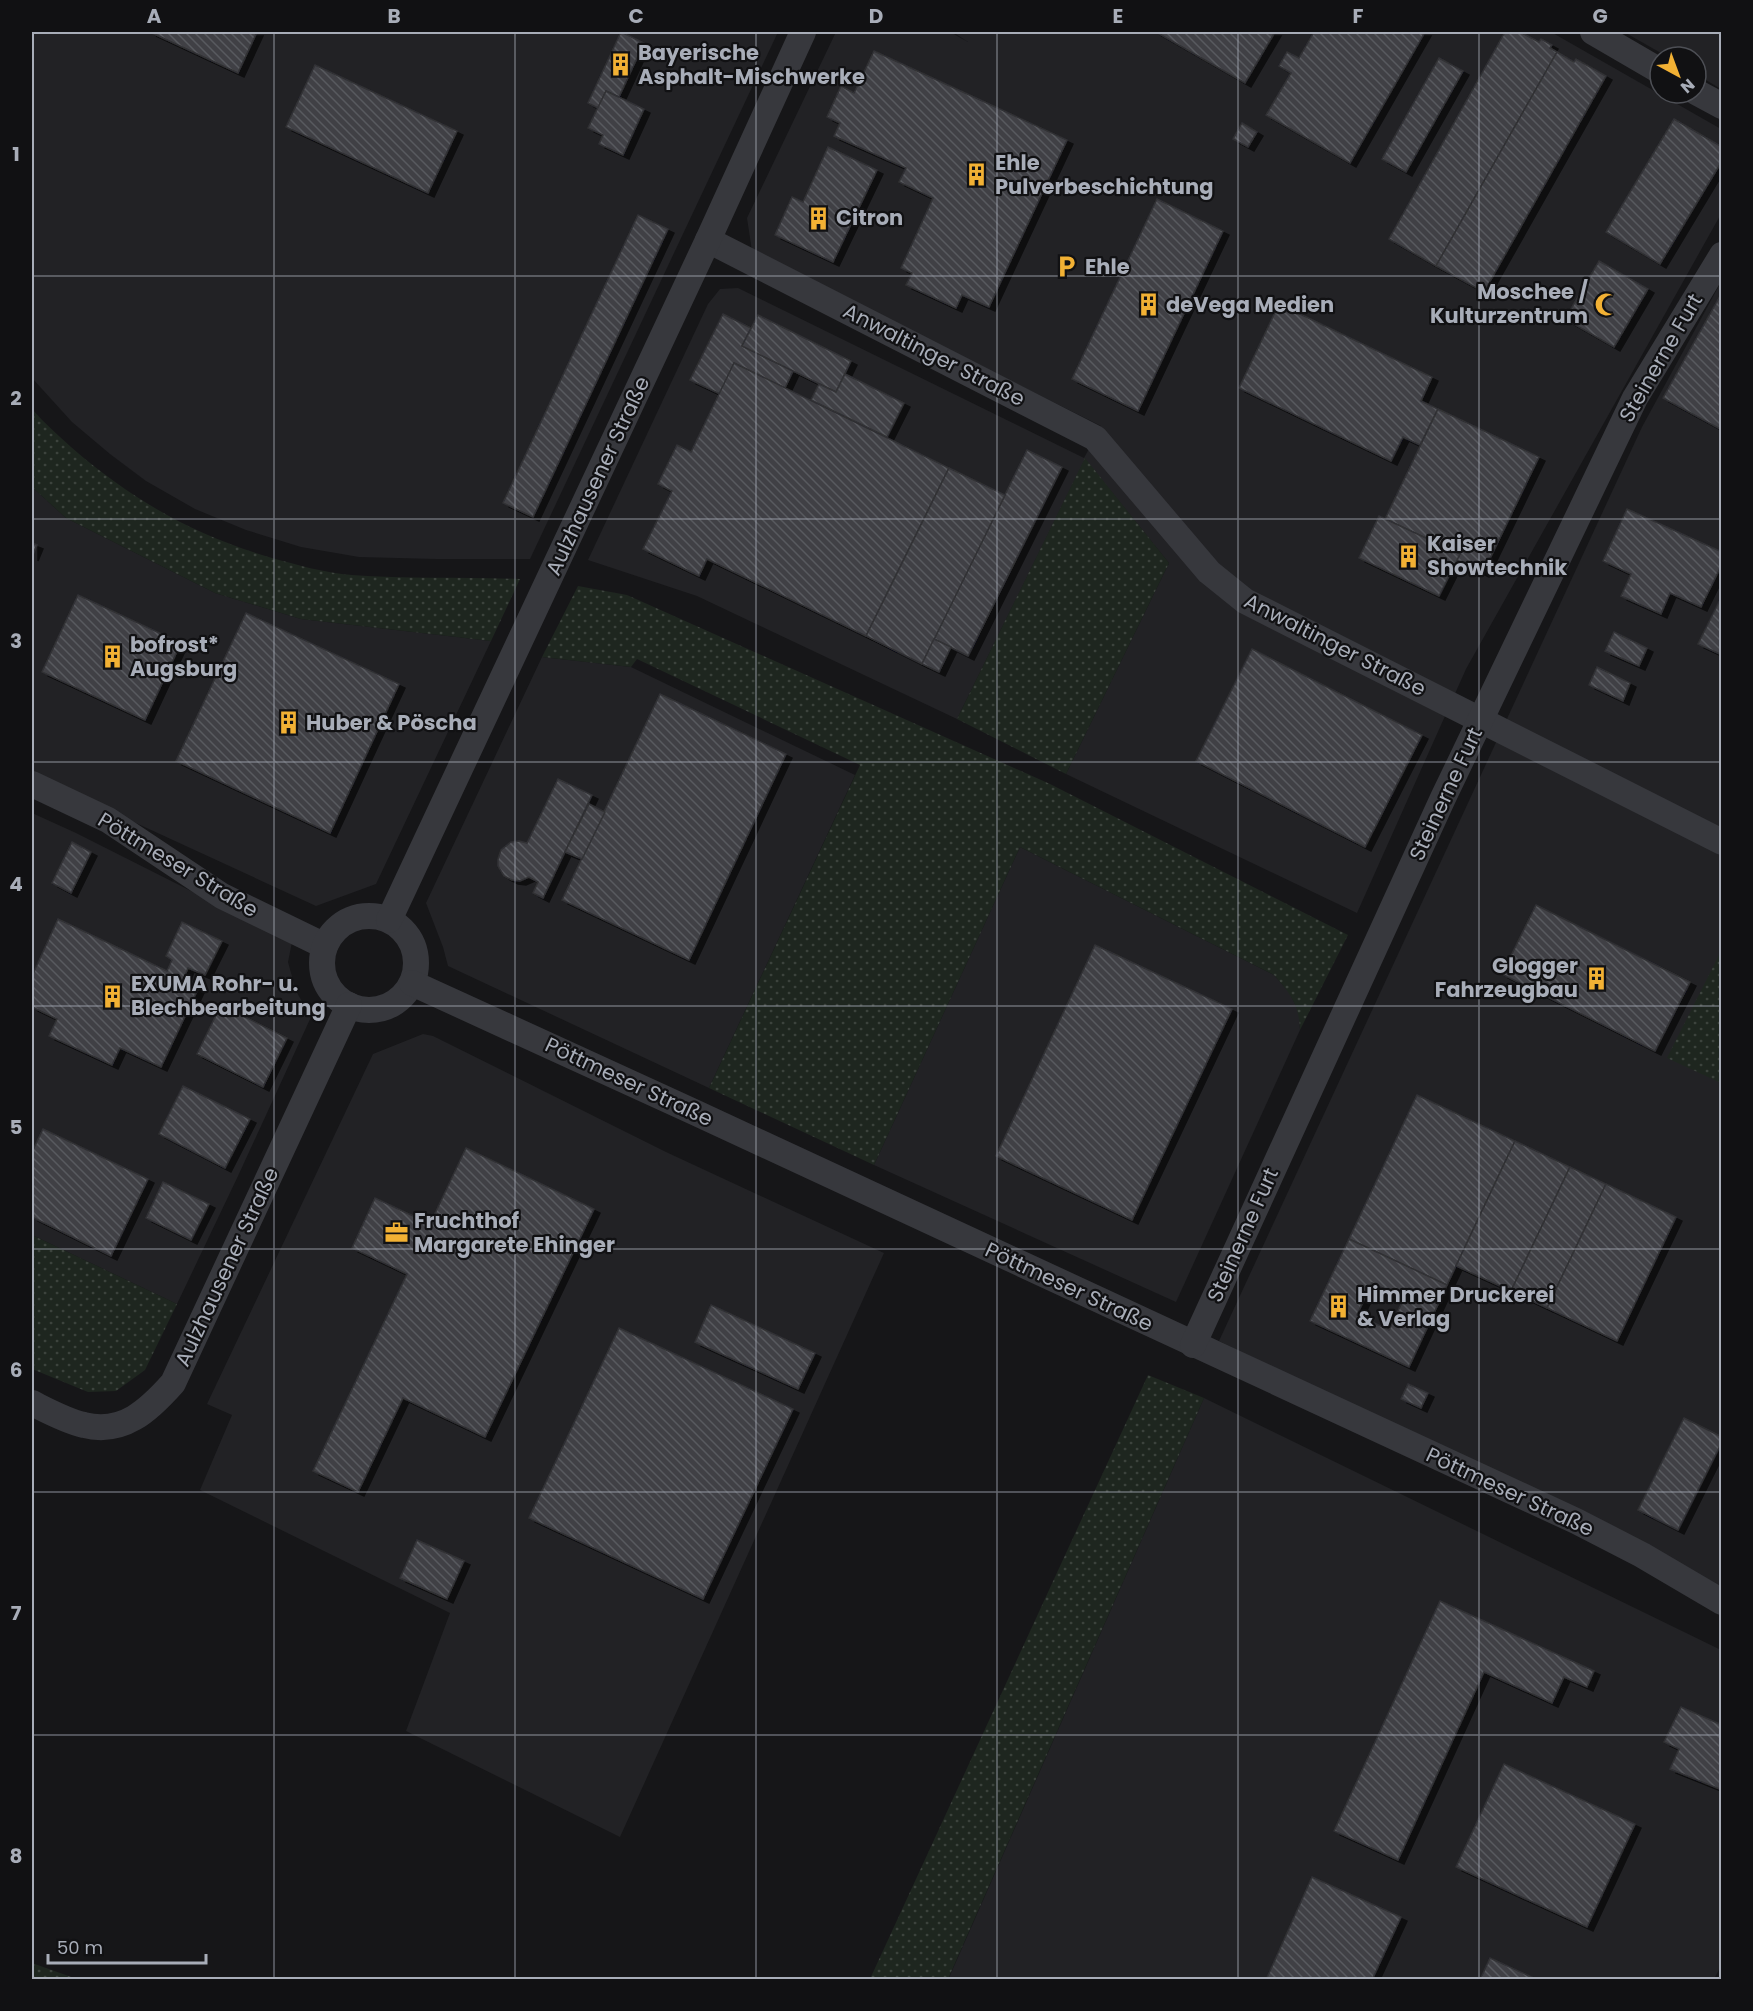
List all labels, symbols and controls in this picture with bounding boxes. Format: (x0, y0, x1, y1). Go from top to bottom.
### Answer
text: A (147, 2, 162, 30)
text: B (387, 2, 401, 30)
text: C (628, 2, 644, 30)
text: D (869, 2, 883, 30)
text: E (1113, 2, 1123, 30)
text: F (1353, 2, 1364, 30)
text: G (1592, 2, 1608, 30)
place label: Bayerische Asphalt-Mischwerke (638, 38, 865, 91)
north arrow (1648, 45, 1708, 105)
building icon: Bayerische Asphalt-Mischwerke (607, 52, 633, 78)
text: N (1675, 73, 1700, 99)
text: 1 (12, 140, 20, 168)
place label: Ehle Pulverbeschichtung (995, 148, 1213, 201)
building icon: Ehle Pulverbeschichtung (964, 162, 990, 188)
place label: Citron (836, 203, 903, 232)
building icon: Citron (805, 205, 831, 231)
place label: Ehle (1085, 252, 1130, 281)
parking icon: Ehle (1054, 254, 1080, 280)
place label: Moschee / Kulturzentrum (1430, 277, 1588, 330)
street label: Steinerne Furt (1612, 288, 1709, 427)
place label: deVega Medien (1166, 290, 1334, 319)
mosque icon: Moschee / Kulturzentrum (1593, 291, 1619, 317)
building icon: deVega Medien (1135, 292, 1161, 318)
street label: Anwaltinger Straße (838, 296, 1030, 413)
street label: Aulzhausener Straße (539, 372, 656, 580)
text: 2 (10, 384, 22, 412)
place label: Kaiser Showtechnik (1427, 529, 1567, 582)
building icon: Kaiser Showtechnik (1396, 543, 1422, 569)
street label: Anwaltinger Straße (1239, 586, 1431, 703)
text: 3 (10, 627, 22, 655)
place label: bofrost* Augsburg (130, 630, 237, 683)
building icon: bofrost* Augsburg (99, 644, 125, 670)
place label: Huber & Pöscha (306, 708, 477, 737)
building icon: Huber & Pöscha (275, 710, 301, 736)
street label: Steinerne Furt (1402, 722, 1489, 865)
street label: Pöttmeser Straße (93, 805, 264, 924)
text: 4 (9, 870, 23, 898)
place label: Glogger Fahrzeugbau (1435, 951, 1578, 1004)
building icon: Glogger Fahrzeugbau (1583, 965, 1609, 991)
place label: EXUMA Rohr- u. Blechbearbeitung (131, 969, 326, 1022)
building icon: EXUMA Rohr- u. Blechbearbeitung (100, 983, 126, 1009)
street label: Pöttmeser Straße (540, 1030, 718, 1133)
text: 5 (10, 1113, 23, 1141)
street label: Aulzhausener Straße (168, 1163, 285, 1371)
street label: Steinerne Furt (1200, 1163, 1285, 1306)
place label: Fruchthof Margarete Ehinger (414, 1206, 615, 1259)
office icon: Fruchthof Margarete Ehinger (383, 1220, 409, 1246)
street label: Pöttmeser Straße (980, 1235, 1158, 1338)
place label: Himmer Druckerei & Verlag (1357, 1280, 1555, 1333)
building icon: Himmer Druckerei & Verlag (1326, 1294, 1352, 1320)
text: 6 (10, 1356, 22, 1384)
street label: Pöttmeser Straße (1421, 1440, 1599, 1543)
text: 7 (11, 1599, 22, 1627)
text: 8 (10, 1842, 22, 1870)
scale bar (48, 1927, 206, 1965)
text: 50 m (57, 1935, 103, 1960)

